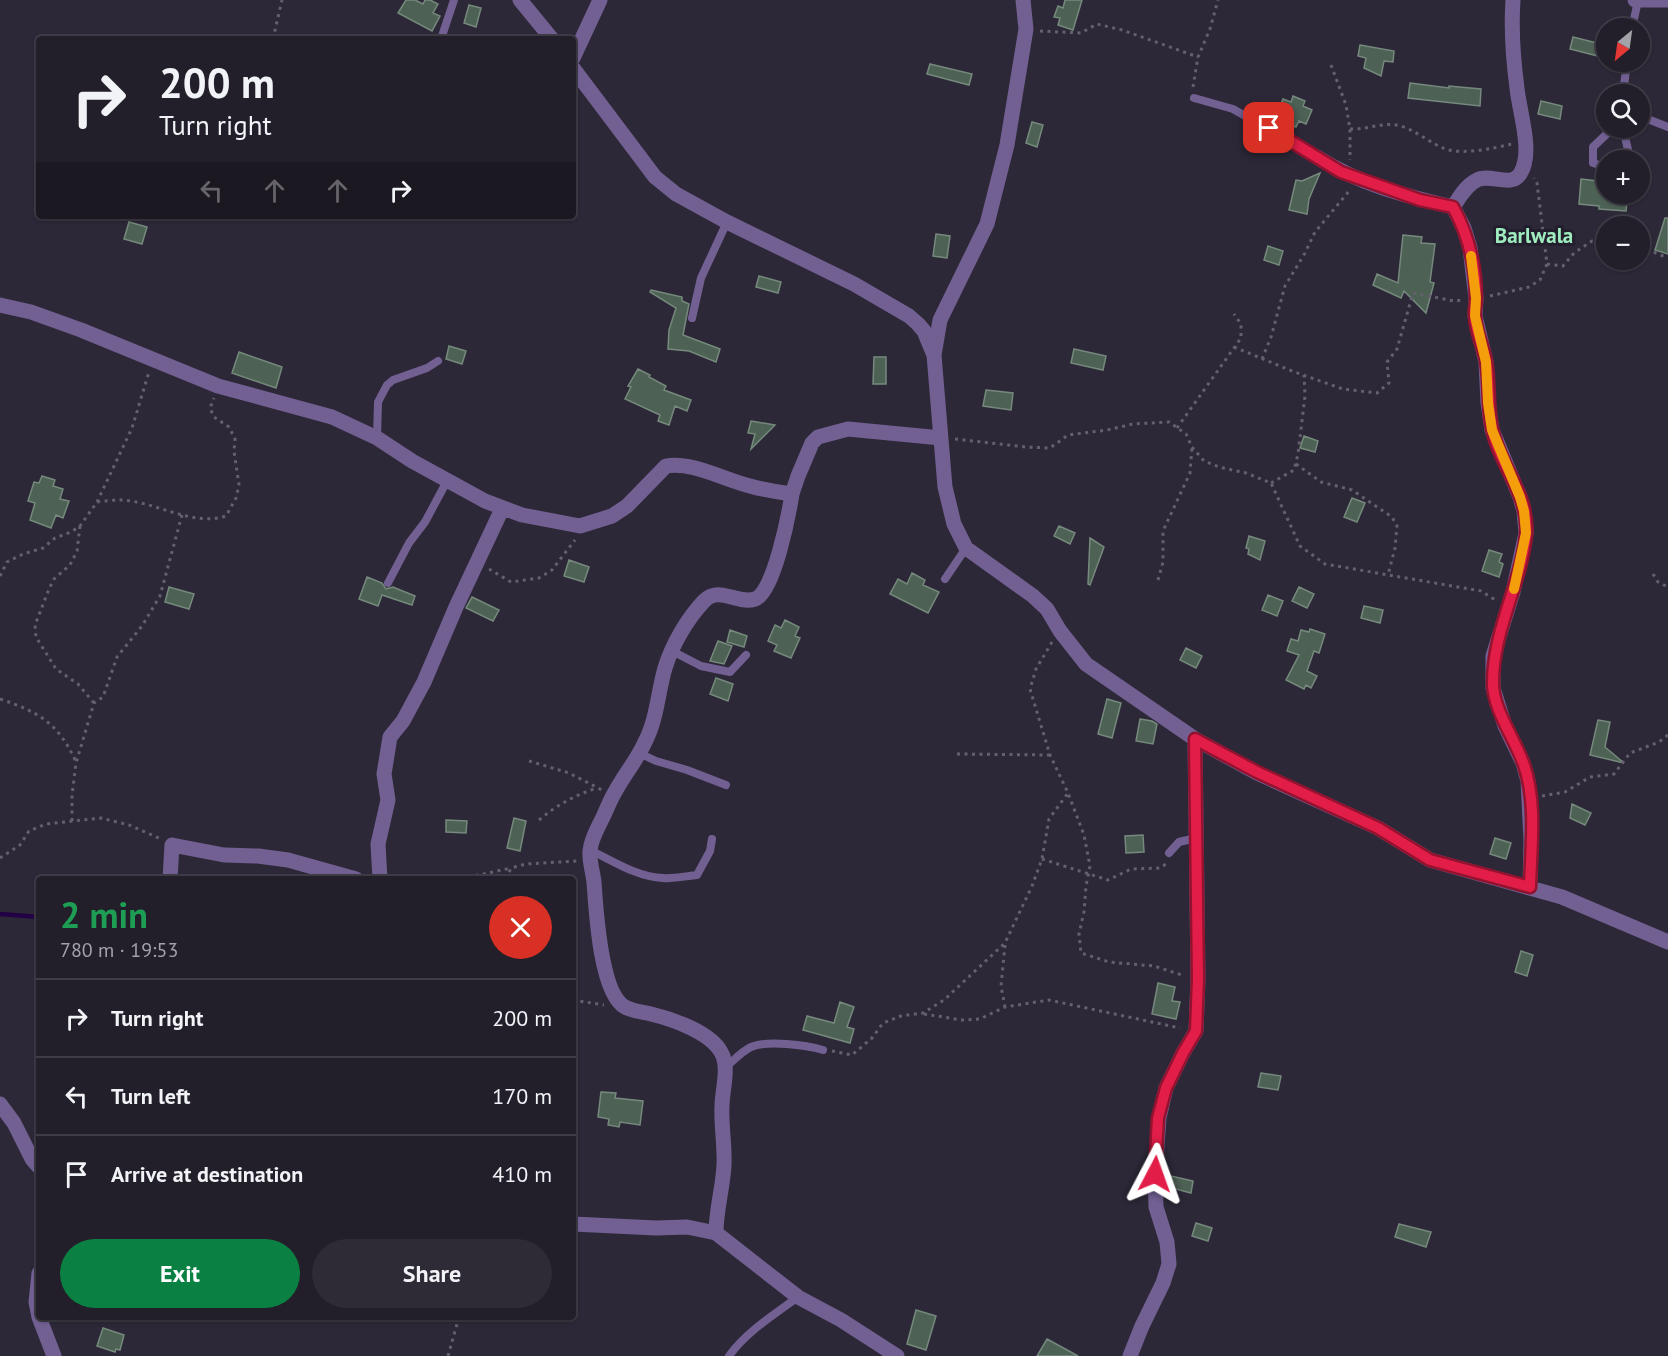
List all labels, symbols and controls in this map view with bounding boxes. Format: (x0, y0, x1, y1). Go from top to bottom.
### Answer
north arrow (1596, 18, 1650, 72)
map controls (1596, 18, 1650, 270)
text: 200 m (159, 55, 275, 110)
icon: right (60, 60, 138, 138)
button: search (1596, 84, 1650, 138)
pin (1243, 102, 1294, 153)
text: Turn right (159, 108, 272, 142)
icon: arrive (1252, 111, 1285, 144)
button: + (1596, 150, 1650, 204)
icon: left (195, 174, 228, 207)
icon: ahead (258, 174, 291, 207)
icon: ahead (321, 174, 354, 207)
icon: right (384, 174, 417, 207)
button: − (1596, 216, 1650, 270)
district label: Barlwala (1495, 222, 1573, 249)
text: 2 min (60, 891, 148, 938)
button: close (489, 896, 552, 959)
text: 780 m · 19:53 (60, 937, 178, 963)
icon: right (60, 1002, 93, 1035)
text: Turn right (111, 1004, 203, 1032)
text: 200 m (492, 1004, 552, 1032)
icon: left (60, 1080, 93, 1113)
text: Turn left (111, 1082, 191, 1110)
text: 170 m (492, 1082, 552, 1110)
position arrow (1123, 1142, 1187, 1206)
icon: arrive (60, 1158, 93, 1191)
text: Arrive at destination (111, 1160, 303, 1188)
text: 410 m (492, 1160, 552, 1188)
button: Exit (60, 1239, 300, 1308)
button: Share (312, 1239, 552, 1308)

